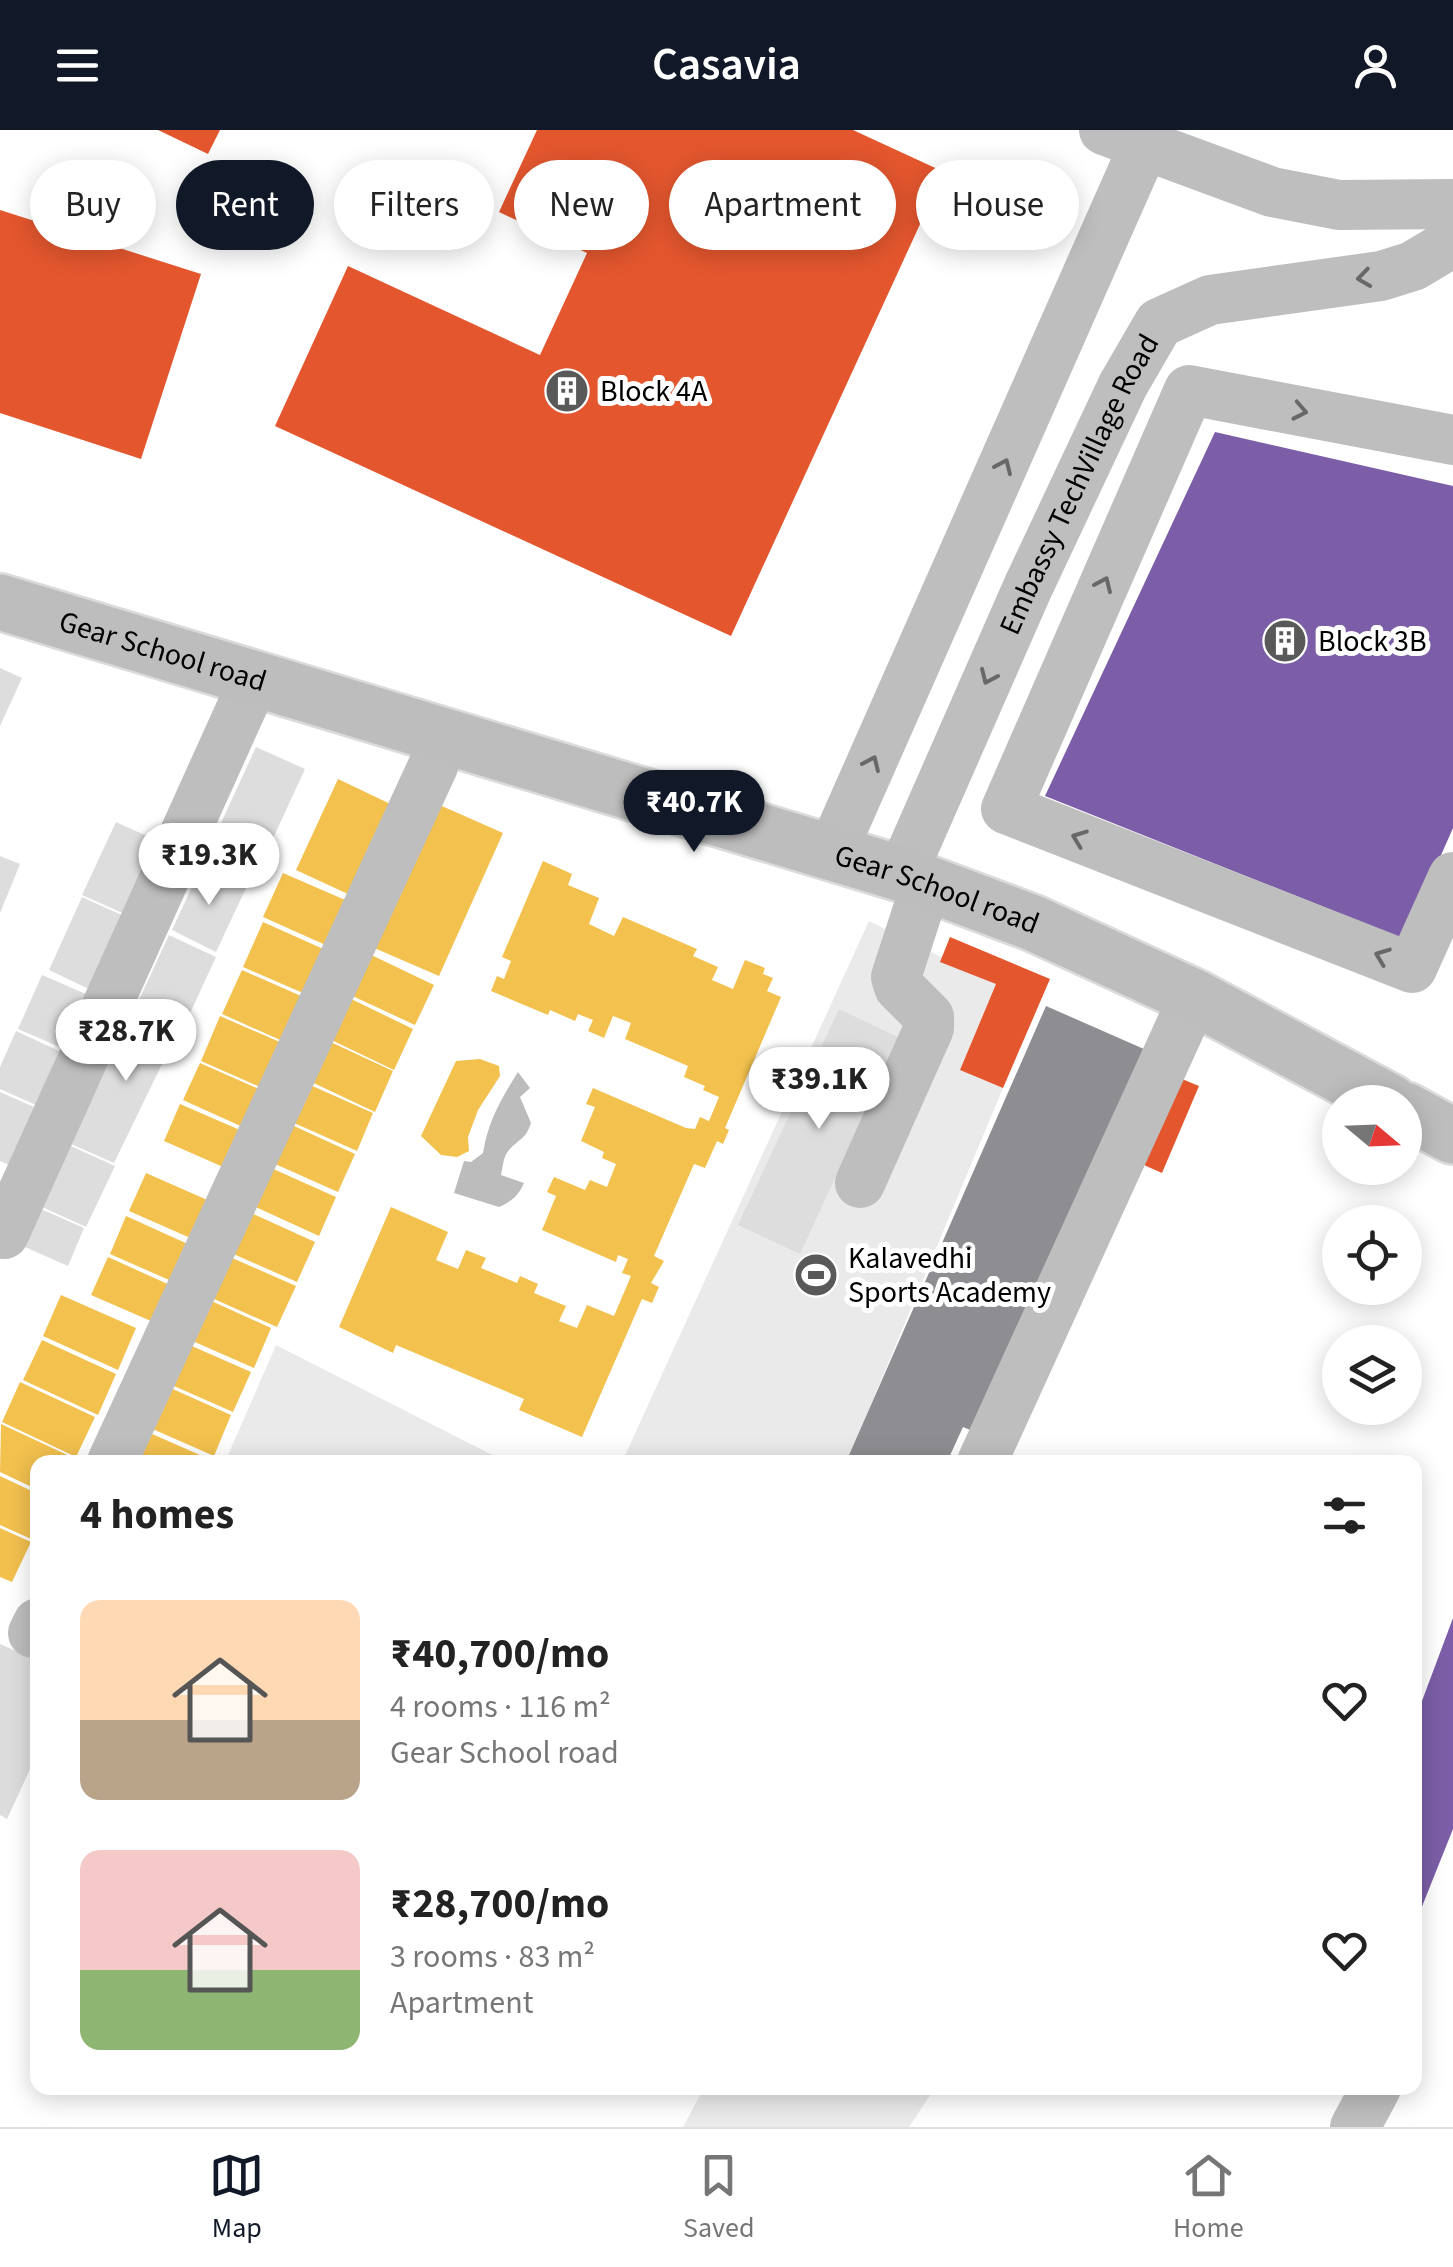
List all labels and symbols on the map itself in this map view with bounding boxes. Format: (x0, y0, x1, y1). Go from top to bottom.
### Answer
one-way arrow (1356, 267, 1372, 288)
street label: Embassy TechVillage Road (988, 326, 1170, 641)
building icon: Block 4A (544, 368, 590, 414)
place label: Block 4A (600, 370, 708, 413)
one-way arrow (1292, 400, 1309, 421)
one-way arrow (992, 458, 1012, 476)
one-way arrow (1092, 576, 1112, 594)
street label: Gear School road (54, 600, 272, 703)
building icon: Block 3B (1262, 618, 1308, 664)
place label: Block 3B (1318, 620, 1427, 663)
one-way arrow (980, 667, 1000, 685)
one-way arrow (860, 755, 880, 773)
pin: ₹40.7K (613, 770, 775, 855)
pin: ₹19.3K (128, 823, 290, 908)
one-way arrow (1071, 830, 1089, 850)
street label: Gear School road (829, 833, 1045, 945)
one-way arrow (1374, 948, 1391, 968)
pin: ₹28.7K (45, 999, 207, 1084)
pin: ₹39.1K (738, 1047, 900, 1132)
north arrow (1322, 1085, 1422, 1185)
place label: Kalavedhi Sports Academy (848, 1237, 1051, 1314)
sports icon: Kalavedhi Sports Academy (793, 1252, 839, 1298)

